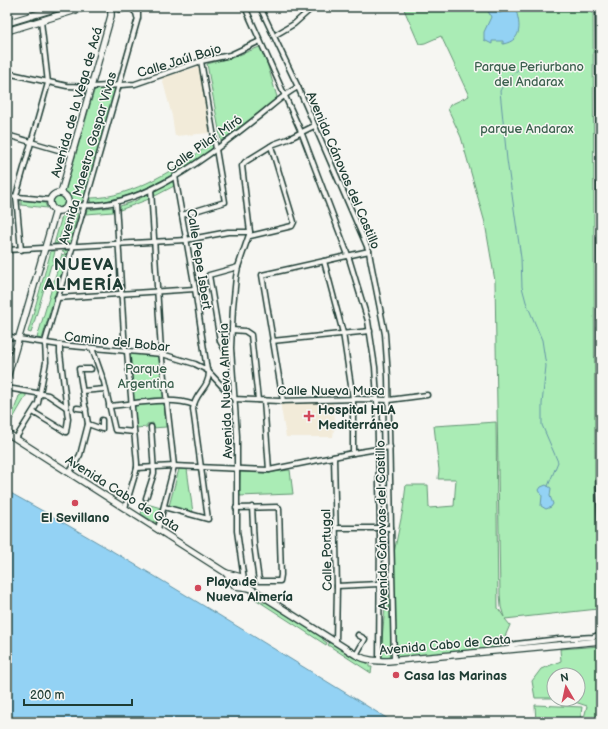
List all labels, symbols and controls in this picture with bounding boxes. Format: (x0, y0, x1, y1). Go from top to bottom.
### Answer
street label: Avenida de la Vega de Acá (48, 25, 106, 179)
street label: Calle Jaúl Bajo (135, 41, 223, 81)
park label: Parque Periurbano del Andarax (474, 59, 584, 90)
street label: Avenida Maestro Gaspar Vivas (56, 70, 120, 246)
street label: Avenida Cánovas del Castillo (303, 89, 384, 252)
street label: Calle Pilar Miró (163, 112, 246, 176)
park label: parque Andarax (480, 121, 574, 137)
street label: Calle Pepe Isbert (183, 208, 215, 311)
district label: NUEVA ALMERÍA (43, 255, 124, 295)
street label: Avenida Nueva Almería (216, 323, 236, 459)
street label: Camino del Bobar (63, 329, 171, 356)
park label: Parque Argentina (118, 361, 174, 392)
street label: Calle Nueva Musa (277, 383, 385, 399)
place label: Hospital HLA Mediterráneo (318, 402, 399, 433)
marker: Hospital HLA Mediterráneo (303, 410, 315, 422)
street label: Avenida Cánovas del Castillo (373, 440, 391, 610)
street label: Avenida Cabo de Gata (62, 452, 183, 536)
marker: El Sevillano (70, 498, 80, 508)
street label: Calle Portugal (318, 509, 336, 591)
place label: El Sevillano (41, 510, 109, 526)
place label: Playa de Nueva Almería (206, 574, 293, 605)
marker: Playa de Nueva Almería (193, 583, 203, 593)
street label: Avenida Cabo de Gata (379, 631, 511, 659)
north arrow (546, 667, 586, 707)
place label: Casa las Marinas (404, 668, 507, 684)
marker: Casa las Marinas (391, 670, 401, 680)
text: N (559, 671, 570, 685)
scale bar (24, 681, 132, 707)
text: 200 m (30, 688, 64, 703)

